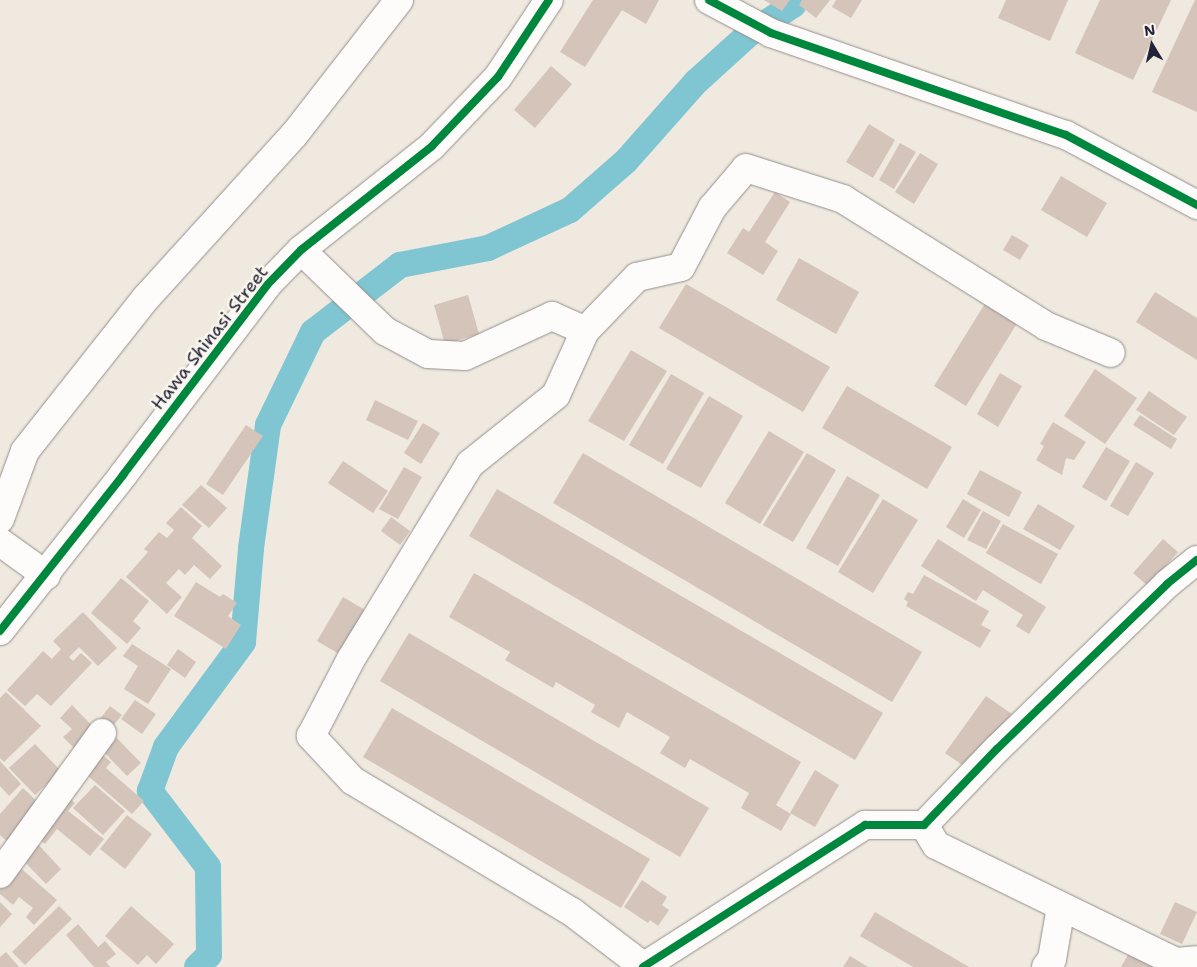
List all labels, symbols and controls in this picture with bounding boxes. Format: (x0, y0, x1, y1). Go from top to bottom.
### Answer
north arrow (1127, 20, 1177, 70)
text: N (1143, 20, 1157, 40)
street label: Hawa Shinasi Street (147, 262, 273, 414)

